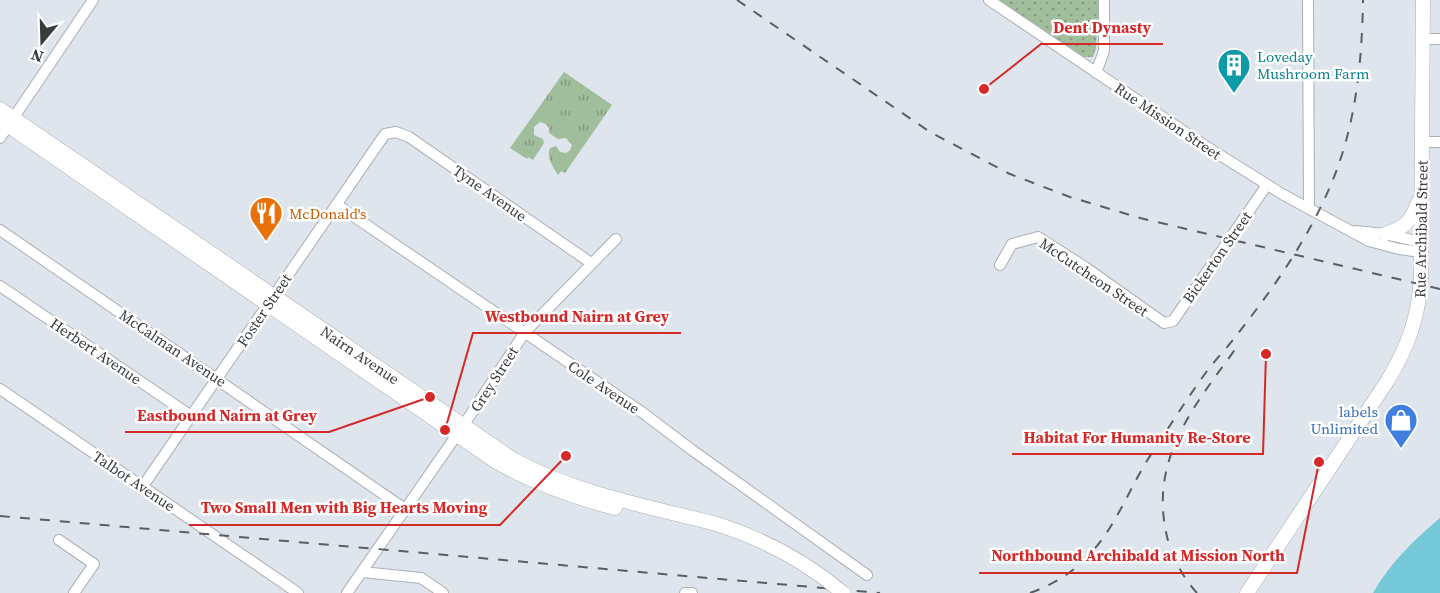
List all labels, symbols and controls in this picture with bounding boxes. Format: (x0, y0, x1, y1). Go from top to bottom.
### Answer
callout: Dent Dynasty (1041, 10, 1163, 44)
north arrow (12, 12, 72, 72)
text: Dent Dynasty (1053, 16, 1152, 38)
text: N (28, 44, 46, 68)
place label: Loveday Mushroom Farm (1257, 46, 1370, 84)
building icon: Loveday Mushroom Farm (1216, 47, 1252, 94)
street label: Rue Mission Street (1111, 78, 1226, 165)
street label: Tyne Avenue (449, 160, 531, 226)
street label: Rue Archibald Street (1409, 160, 1433, 298)
restaurant icon: McDonald's (248, 195, 284, 242)
place label: McDonald's (289, 203, 366, 224)
street label: Bickerton Street (1178, 207, 1257, 307)
street label: McCutcheon Street (1036, 233, 1153, 321)
street label: Foster Street (232, 269, 296, 351)
callout: Westbound Nairn at Grey (473, 299, 681, 333)
street label: McCalman Avenue (115, 304, 231, 392)
text: Westbound Nairn at Grey (485, 305, 670, 327)
street label: Herbert Avenue (46, 313, 146, 390)
street label: Nairn Avenue (316, 321, 404, 389)
street label: Grey Street (465, 342, 523, 416)
street label: Cole Avenue (564, 355, 644, 419)
callout: Eastbound Nairn at Grey (125, 398, 329, 432)
place label: labels Unlimited (1310, 401, 1378, 439)
shop icon: labels Unlimited (1383, 402, 1419, 449)
text: Eastbound Nairn at Grey (137, 404, 317, 426)
callout: Habitat For Humanity Re-Store (1012, 420, 1263, 454)
text: Habitat For Humanity Re-Store (1023, 426, 1251, 448)
street label: Talbot Avenue (89, 446, 180, 516)
callout: Two Small Men with Big Hearts Moving (189, 491, 500, 525)
text: Two Small Men with Big Hearts Moving (201, 496, 488, 518)
callout: Northbound Archibald at Mission North (979, 539, 1297, 573)
text: Northbound Archibald at Mission North (991, 544, 1285, 566)

